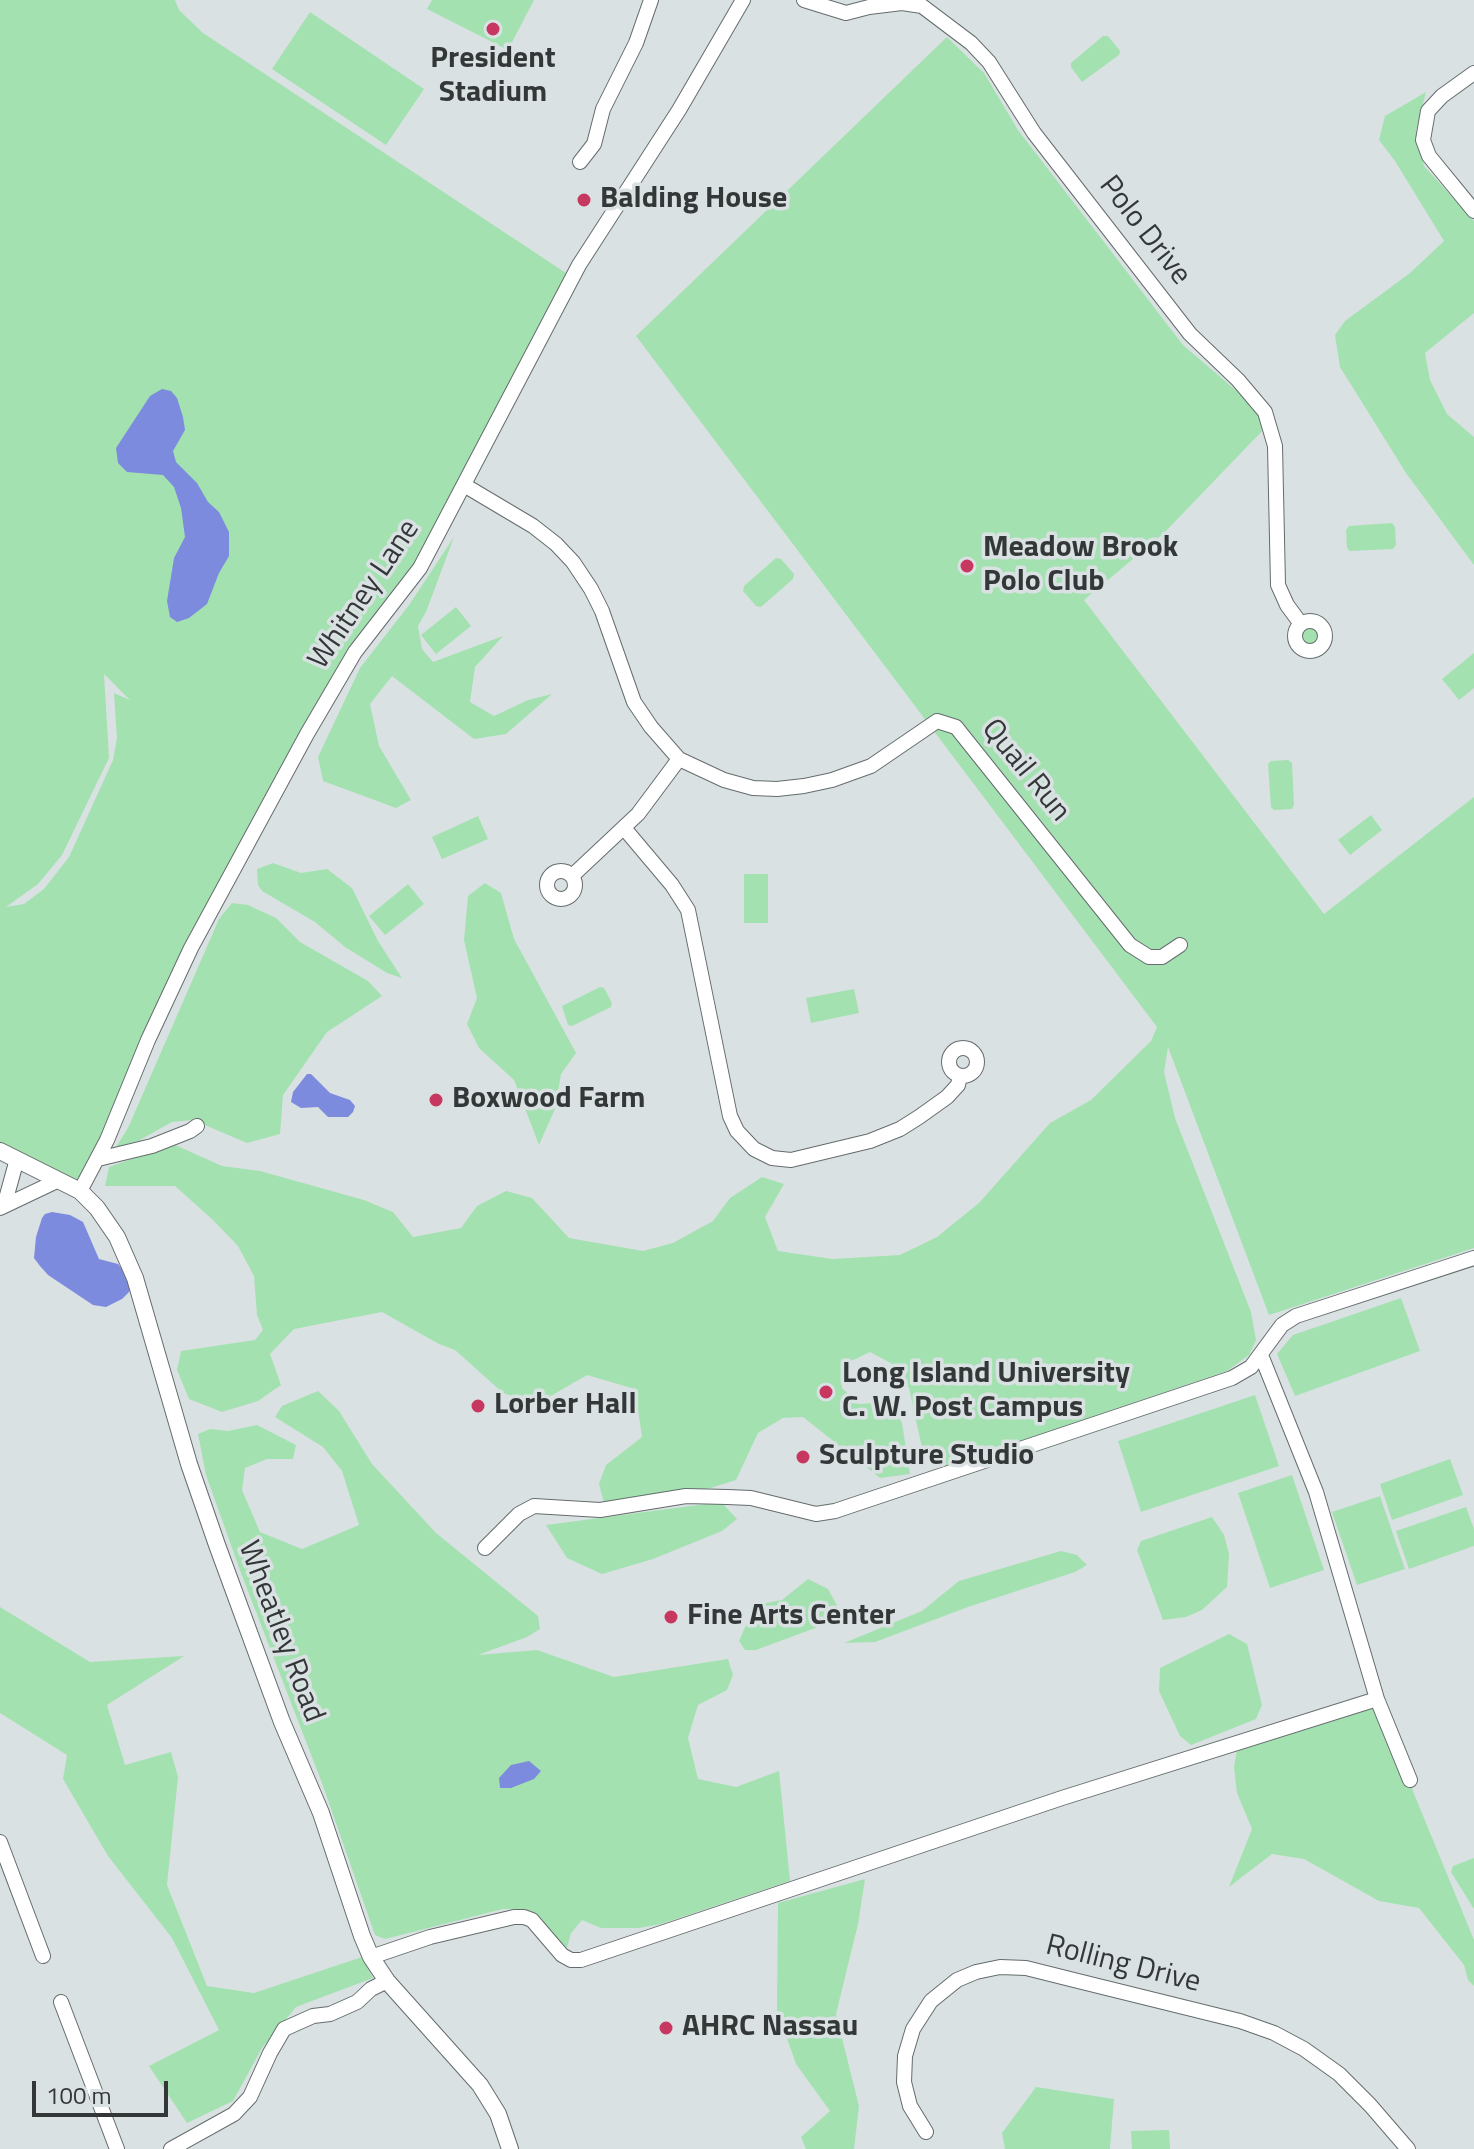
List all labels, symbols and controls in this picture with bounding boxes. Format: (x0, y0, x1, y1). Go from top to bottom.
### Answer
marker: President Stadium (484, 20, 502, 38)
place label: President Stadium (430, 42, 556, 112)
street label: Polo Drive (1090, 169, 1198, 293)
place label: Balding House (600, 182, 787, 218)
marker: Balding House (575, 191, 593, 209)
street label: Whitney Lane (302, 513, 428, 677)
place label: Meadow Brook Polo Club (983, 531, 1178, 602)
marker: Meadow Brook Polo Club (958, 557, 976, 575)
street label: Quail Run (973, 713, 1077, 829)
place label: Boxwood Farm (452, 1082, 645, 1118)
marker: Boxwood Farm (427, 1091, 445, 1109)
place label: Long Island University C. W. Post Campus (842, 1357, 1130, 1428)
marker: Long Island University C. W. Post Campus (817, 1383, 835, 1401)
place label: Lorber Hall (494, 1388, 636, 1424)
marker: Lorber Hall (469, 1397, 487, 1415)
place label: Sculpture Studio (819, 1439, 1034, 1475)
marker: Sculpture Studio (794, 1448, 812, 1466)
street label: Wheatley Road (229, 1536, 331, 1728)
place label: Fine Arts Center (687, 1599, 895, 1635)
marker: Fine Arts Center (662, 1608, 680, 1626)
street label: Rolling Drive (1042, 1928, 1204, 2002)
place label: AHRC Nassau (682, 2010, 858, 2046)
marker: AHRC Nassau (657, 2019, 675, 2037)
scale bar (36, 2065, 172, 2115)
text: 100 m (46, 2077, 112, 2113)

